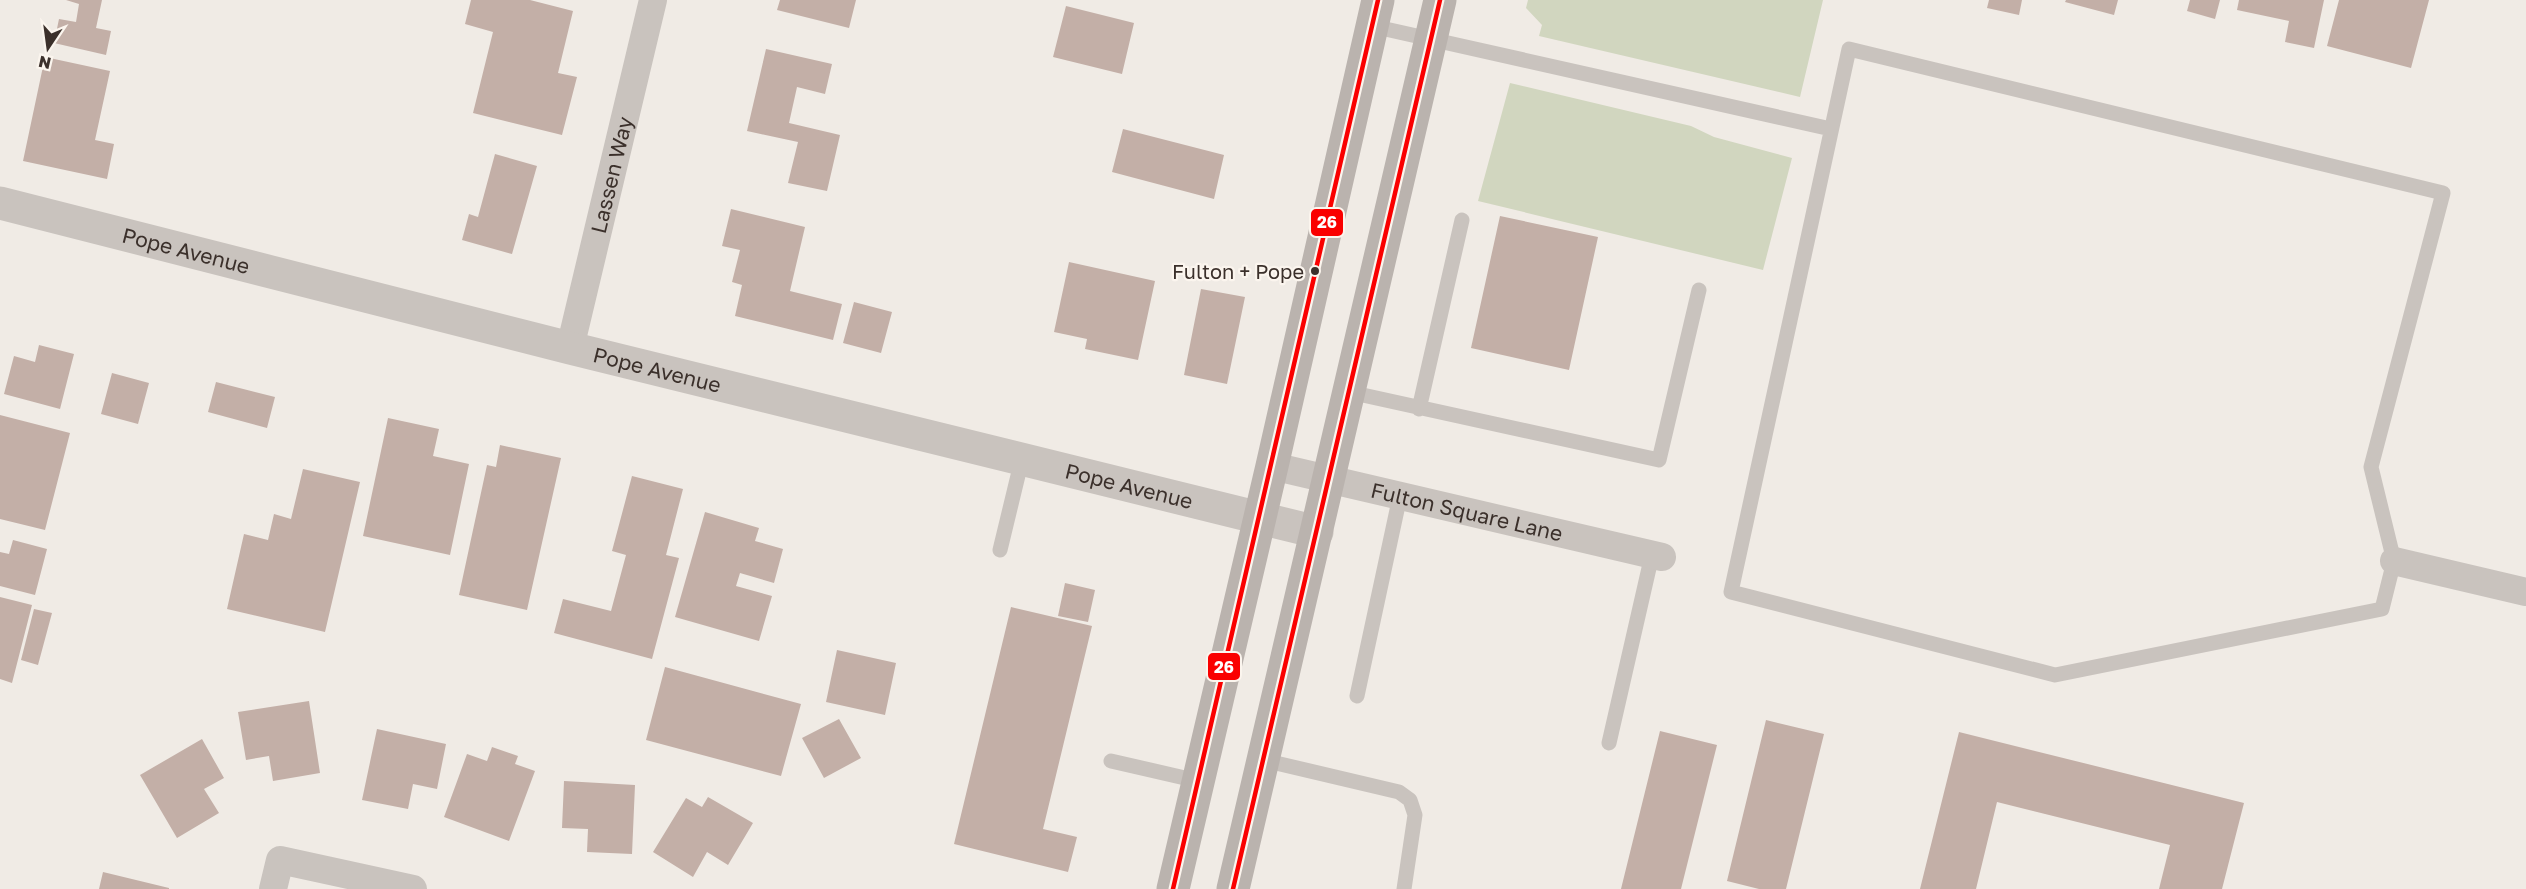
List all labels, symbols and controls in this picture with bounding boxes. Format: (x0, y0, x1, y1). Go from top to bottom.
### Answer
north arrow (18, 18, 78, 78)
text: N (36, 52, 53, 74)
street label: Lassen Way (585, 114, 638, 236)
line badge: 26 (1310, 208, 1344, 237)
text: 26 (1317, 212, 1337, 232)
street label: Pope Avenue (120, 222, 253, 279)
place label: Fulton + Pope (1172, 259, 1304, 283)
marker: Fulton + Pope (1309, 265, 1321, 277)
street label: Pope Avenue (591, 341, 724, 398)
street label: Pope Avenue (1063, 457, 1196, 514)
street label: Fulton Square Lane (1368, 476, 1565, 546)
line badge: 26 (1207, 652, 1241, 681)
text: 26 (1214, 657, 1234, 677)

